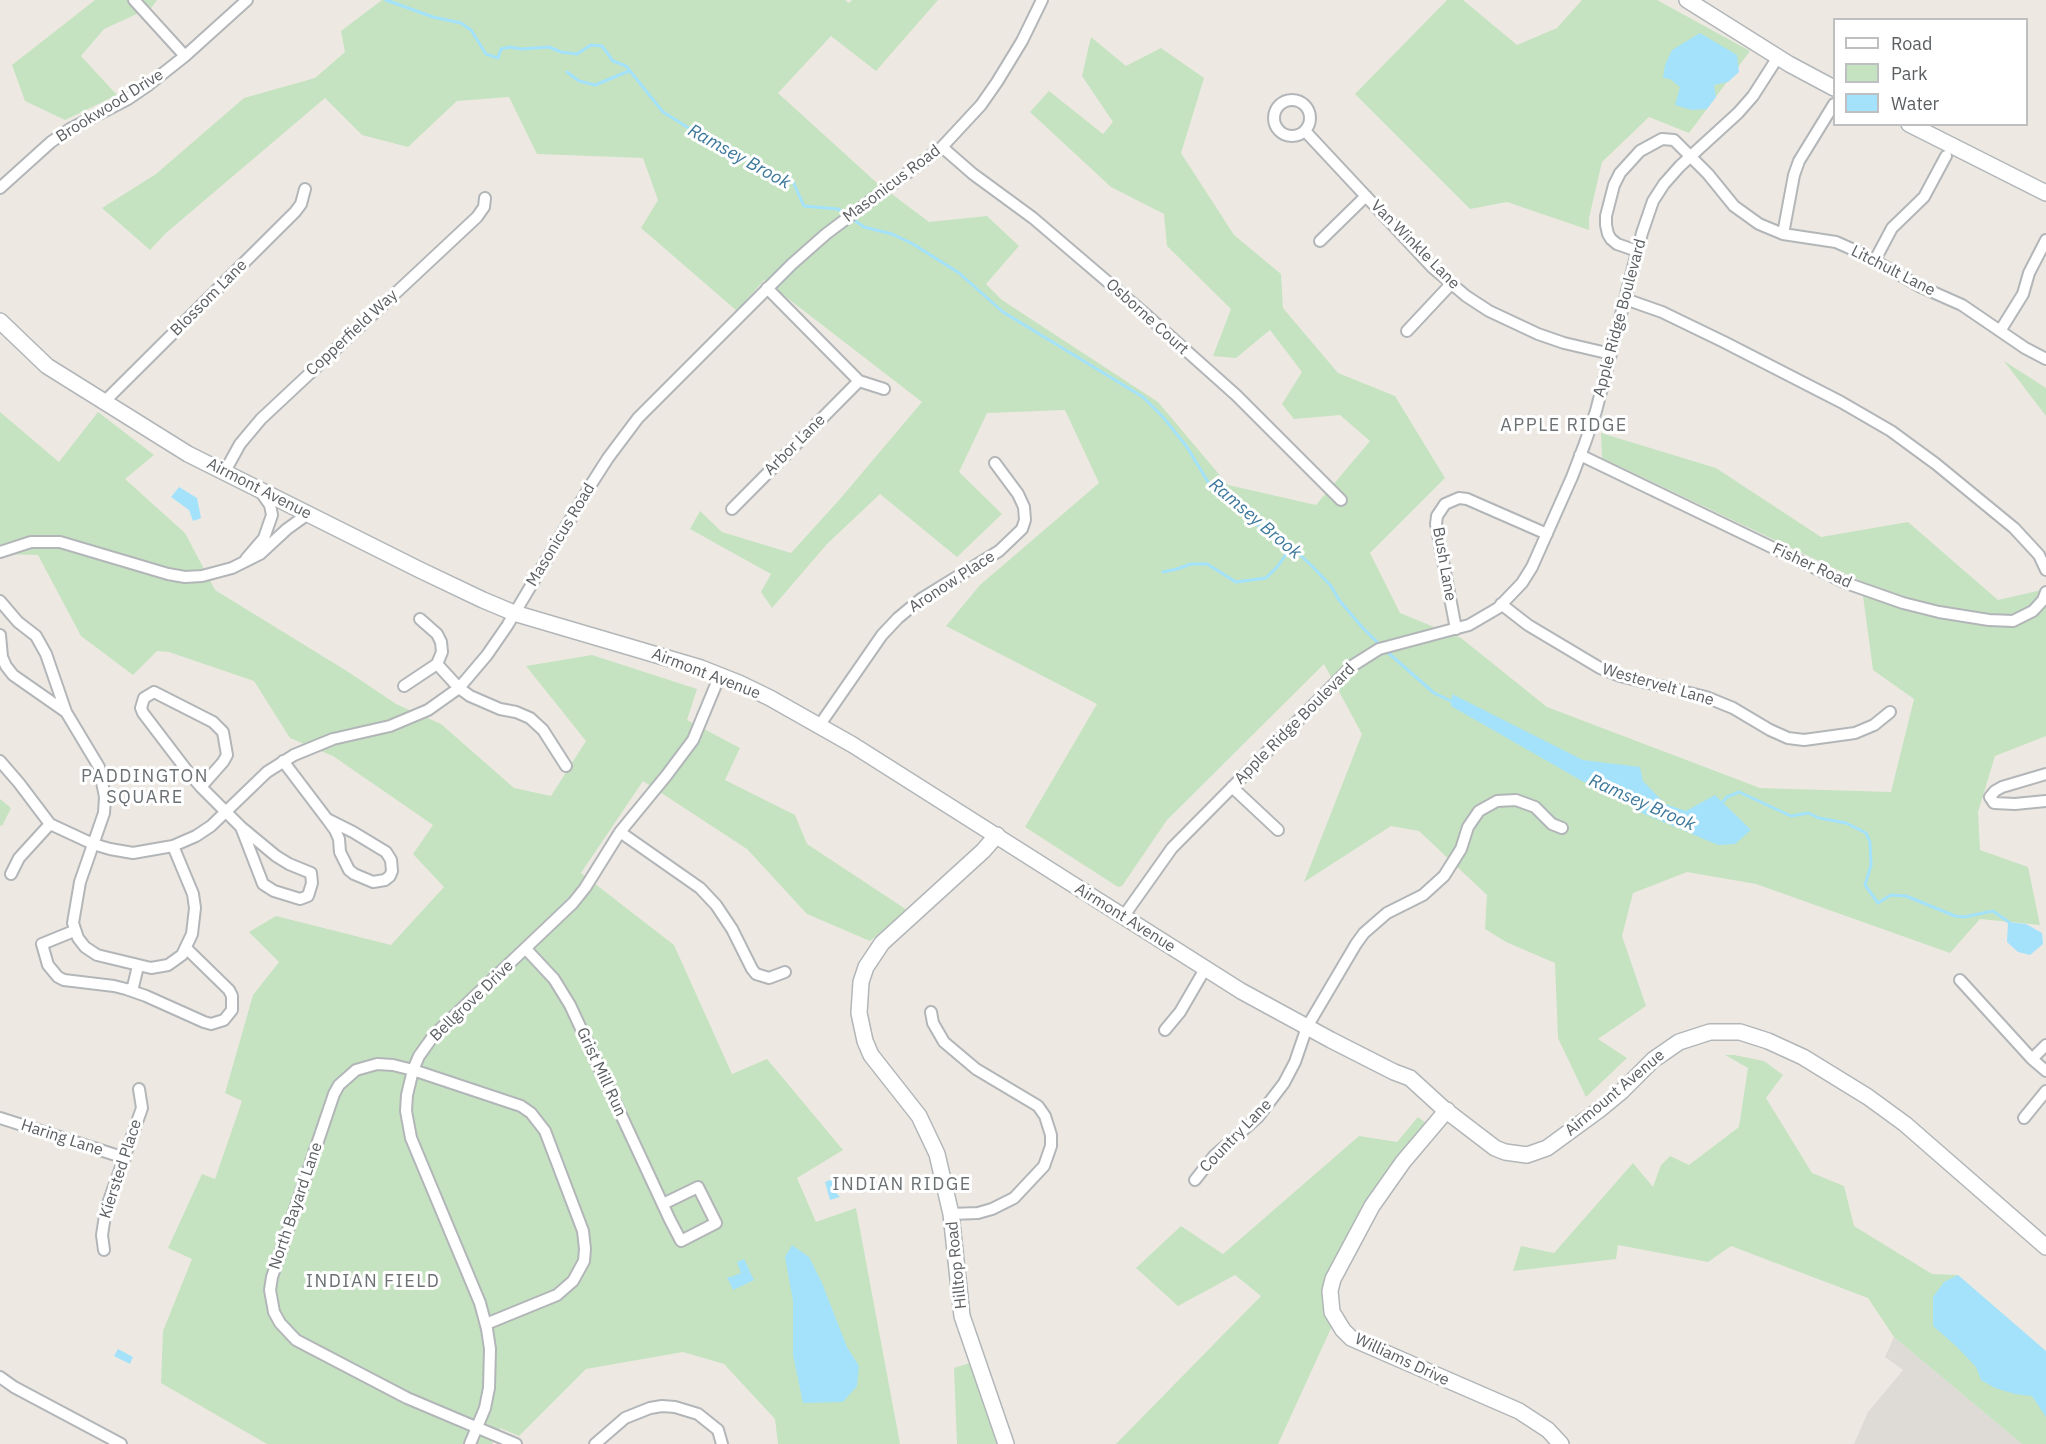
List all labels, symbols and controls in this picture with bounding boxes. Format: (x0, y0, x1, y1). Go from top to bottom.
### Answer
legend (1833, 18, 2028, 126)
text: Road (1891, 32, 1932, 55)
text: Park (1891, 62, 1927, 85)
street label: Brookwood Drive (53, 65, 167, 147)
text: Water (1891, 92, 1939, 115)
water label: Ramsey Brook (684, 120, 794, 194)
street label: Masonicus Road (840, 141, 944, 227)
street label: Van Winkle Lane (1367, 197, 1463, 293)
street label: Apple Ridge Boulevard (1590, 237, 1650, 399)
street label: Litchult Lane (1848, 242, 1938, 300)
street label: Blossom Lane (167, 256, 251, 340)
street label: Osborne Court (1102, 275, 1192, 359)
street label: Copperfield Way (302, 286, 402, 380)
street label: Arbor Lane (760, 410, 830, 480)
district label: APPLE RIDGE (1500, 415, 1628, 437)
street label: Airmont Avenue (203, 454, 315, 524)
water label: Ramsey Brook (1204, 474, 1306, 564)
street label: Masonicus Road (523, 480, 599, 590)
street label: Bush Lane (1428, 526, 1460, 602)
street label: Fisher Road (1769, 539, 1855, 593)
street label: Aronow Place (906, 547, 998, 617)
street label: Airmont Avenue (649, 644, 763, 704)
street label: Apple Ridge Boulevard (1231, 660, 1359, 788)
street label: Westervelt Lane (1600, 660, 1716, 710)
district label: PADDINGTON SQUARE (81, 766, 209, 808)
water label: Ramsey Brook (1586, 770, 1698, 836)
street label: Airmont Avenue (1071, 879, 1179, 957)
street label: Bellgrove Drive (426, 956, 518, 1046)
street label: Grist Mill Run (572, 1024, 630, 1120)
street label: Airmount Avenue (1561, 1046, 1669, 1140)
street label: Country Lane (1196, 1095, 1276, 1177)
street label: Haring Lane (18, 1116, 106, 1160)
street label: Kiersted Place (96, 1117, 146, 1221)
street label: North Bayard Lane (265, 1140, 327, 1272)
district label: INDIAN RIDGE (832, 1174, 972, 1196)
street label: Hilltop Road (943, 1220, 971, 1310)
district label: INDIAN FIELD (306, 1271, 440, 1293)
street label: Williams Drive (1352, 1330, 1452, 1390)

